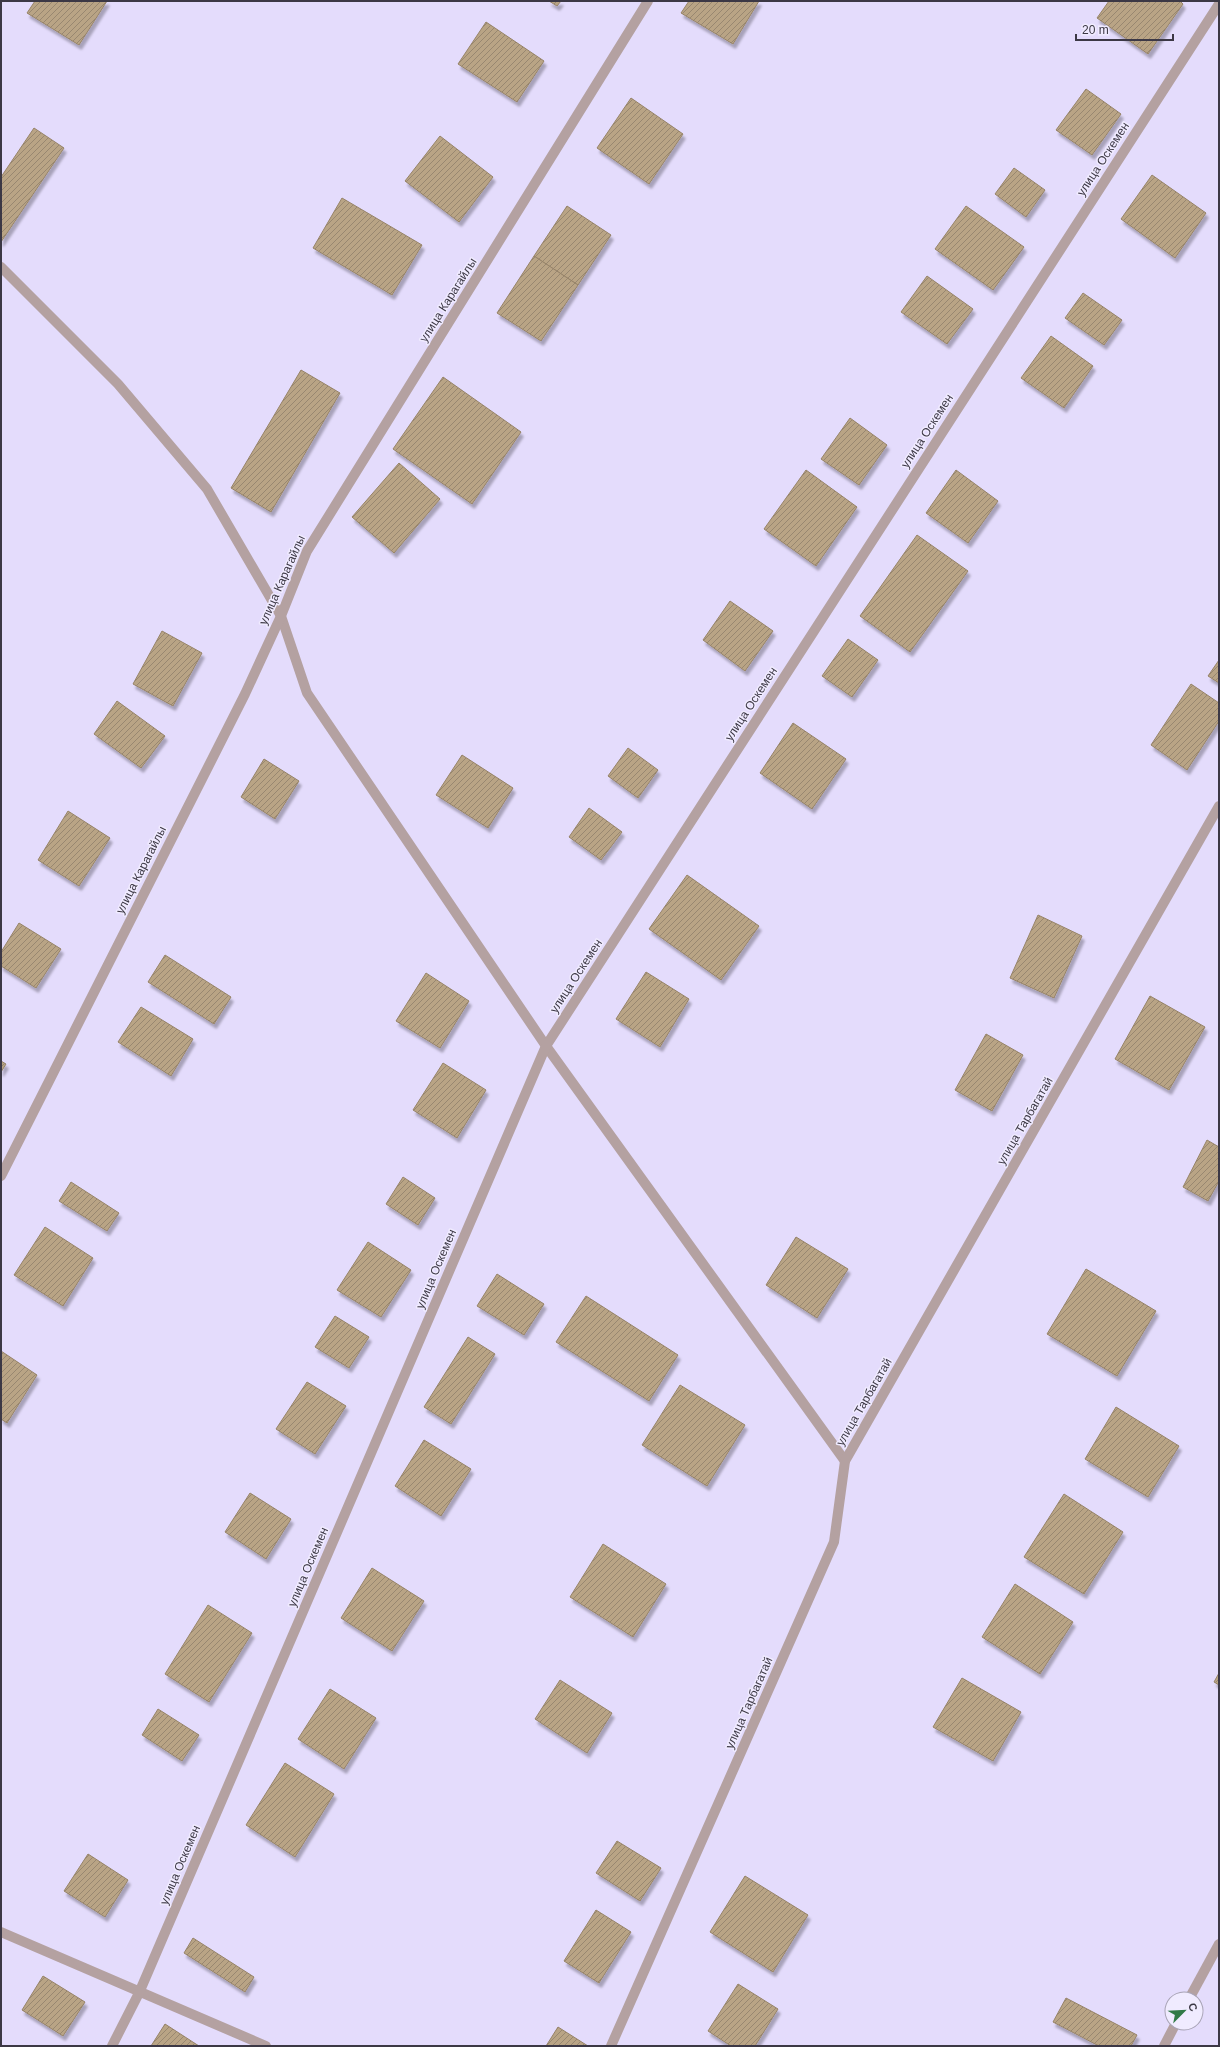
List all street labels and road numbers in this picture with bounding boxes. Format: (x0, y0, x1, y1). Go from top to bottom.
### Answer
street label: улица Оскемен (1074, 119, 1132, 199)
street label: улица Карагайлы (417, 255, 479, 345)
street label: улица Оскемен (898, 391, 956, 471)
street label: улица Карагайлы (256, 533, 308, 627)
street label: улица Оскемен (722, 664, 780, 744)
street label: улица Карагайлы (113, 824, 169, 916)
street label: улица Оскемен (547, 936, 605, 1016)
street label: улица Тарбагатай (994, 1075, 1056, 1167)
street label: улица Оскемен (413, 1227, 459, 1311)
street label: улица Тарбагатай (833, 1356, 895, 1448)
street label: улица Оскемен (285, 1525, 331, 1609)
street label: улица Тарбагатай (722, 1655, 776, 1751)
street label: улица Оскемен (157, 1823, 203, 1907)

